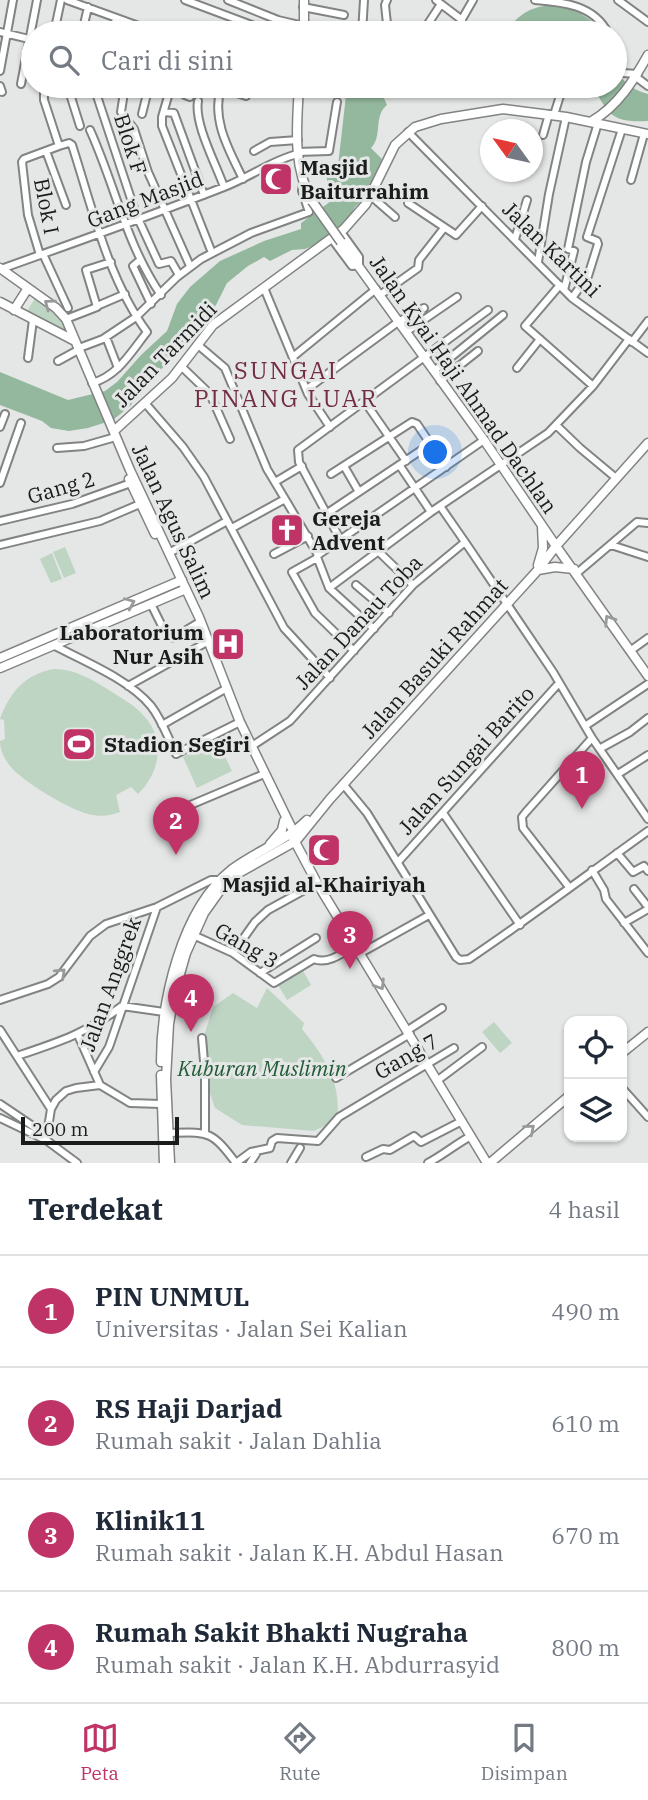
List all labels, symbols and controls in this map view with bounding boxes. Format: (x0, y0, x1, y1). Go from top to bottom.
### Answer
search box (21, 21, 627, 98)
icon: search (45, 41, 83, 79)
text: Cari di sini (101, 43, 233, 77)
street label: Blok F (108, 110, 154, 178)
north arrow (480, 119, 543, 182)
place label: Masjid Baiturrahim (300, 153, 429, 205)
mosque icon: Masjid Baiturrahim (257, 160, 295, 198)
street label: Gang Masjid (83, 164, 207, 234)
street label: Blok I (28, 176, 66, 236)
street label: Jalan Kartini (497, 195, 607, 303)
street label: Jalan Kyai Haji Ahmad Dachlan (364, 249, 564, 519)
street label: Jalan Tarmidi (107, 295, 223, 413)
one-way arrow (44, 300, 57, 312)
district label: SUNGAI PINANG LUAR (194, 354, 378, 414)
your location (418, 435, 452, 469)
street label: Jalan Agus Salim (126, 439, 222, 603)
street label: Gang 2 (24, 464, 98, 510)
place label: Gereja Advent (312, 504, 385, 556)
church icon: Gereja Advent (268, 511, 306, 549)
street label: Jalan Danau Toba (288, 549, 428, 695)
street label: Jalan Basuki Rahmat (354, 572, 514, 744)
one-way arrow (124, 597, 136, 611)
one-way arrow (605, 615, 618, 628)
place label: Laboratorium Nur Asih (60, 618, 204, 670)
hospital icon: Laboratorium Nur Asih (209, 625, 247, 663)
street label: Jalan Sungai Barito (392, 680, 540, 840)
sports icon: Stadion Segiri (60, 725, 98, 763)
place label: Stadion Segiri (104, 730, 250, 758)
pin: 1 (559, 751, 605, 809)
pin: 2 (153, 797, 199, 855)
mosque icon: Masjid al-Khairiyah (305, 831, 343, 869)
place label: Masjid al-Khairiyah (222, 870, 426, 898)
pin: 3 (327, 911, 373, 969)
street label: Jalan Anggrek (73, 913, 147, 1055)
street label: Gang 3 (210, 916, 284, 974)
one-way arrow (53, 969, 66, 981)
pin: 4 (168, 974, 214, 1032)
one-way arrow (371, 977, 384, 990)
map controls (564, 1016, 627, 1142)
button: locate (564, 1016, 627, 1079)
street label: Gang 7 (369, 1027, 443, 1085)
park label: Kuburan Muslimin (176, 1054, 347, 1082)
button: layers (564, 1079, 627, 1142)
scale bar (21, 1114, 178, 1146)
text: 200 m (32, 1117, 89, 1141)
one-way arrow (522, 1125, 534, 1138)
text: Terdekat (28, 1189, 163, 1228)
text: 4 hasil (549, 1194, 620, 1224)
text: PIN UNMUL (95, 1279, 249, 1313)
text: 1 (44, 1296, 58, 1326)
text: 490 m (551, 1296, 620, 1326)
text: Universitas · Jalan Sei Kalian (95, 1313, 408, 1343)
text: RS Haji Darjad (95, 1391, 283, 1425)
text: 2 (44, 1408, 58, 1438)
text: 610 m (551, 1408, 620, 1438)
text: Rumah sakit · Jalan Dahlia (95, 1425, 382, 1455)
text: Klinik11 (95, 1503, 205, 1537)
text: 3 (44, 1520, 58, 1550)
text: 670 m (551, 1520, 620, 1550)
text: Rumah sakit · Jalan K.H. Abdul Hasan (95, 1537, 504, 1567)
text: Rumah Sakit Bhakti Nugraha (95, 1615, 468, 1649)
text: 4 (44, 1632, 58, 1662)
text: 800 m (551, 1632, 620, 1662)
text: Rumah sakit · Jalan K.H. Abdurrasyid (95, 1649, 500, 1679)
tab: Peta (80, 1719, 119, 1785)
tab: Rute (279, 1719, 320, 1785)
tab: Disimpan (481, 1719, 568, 1785)

